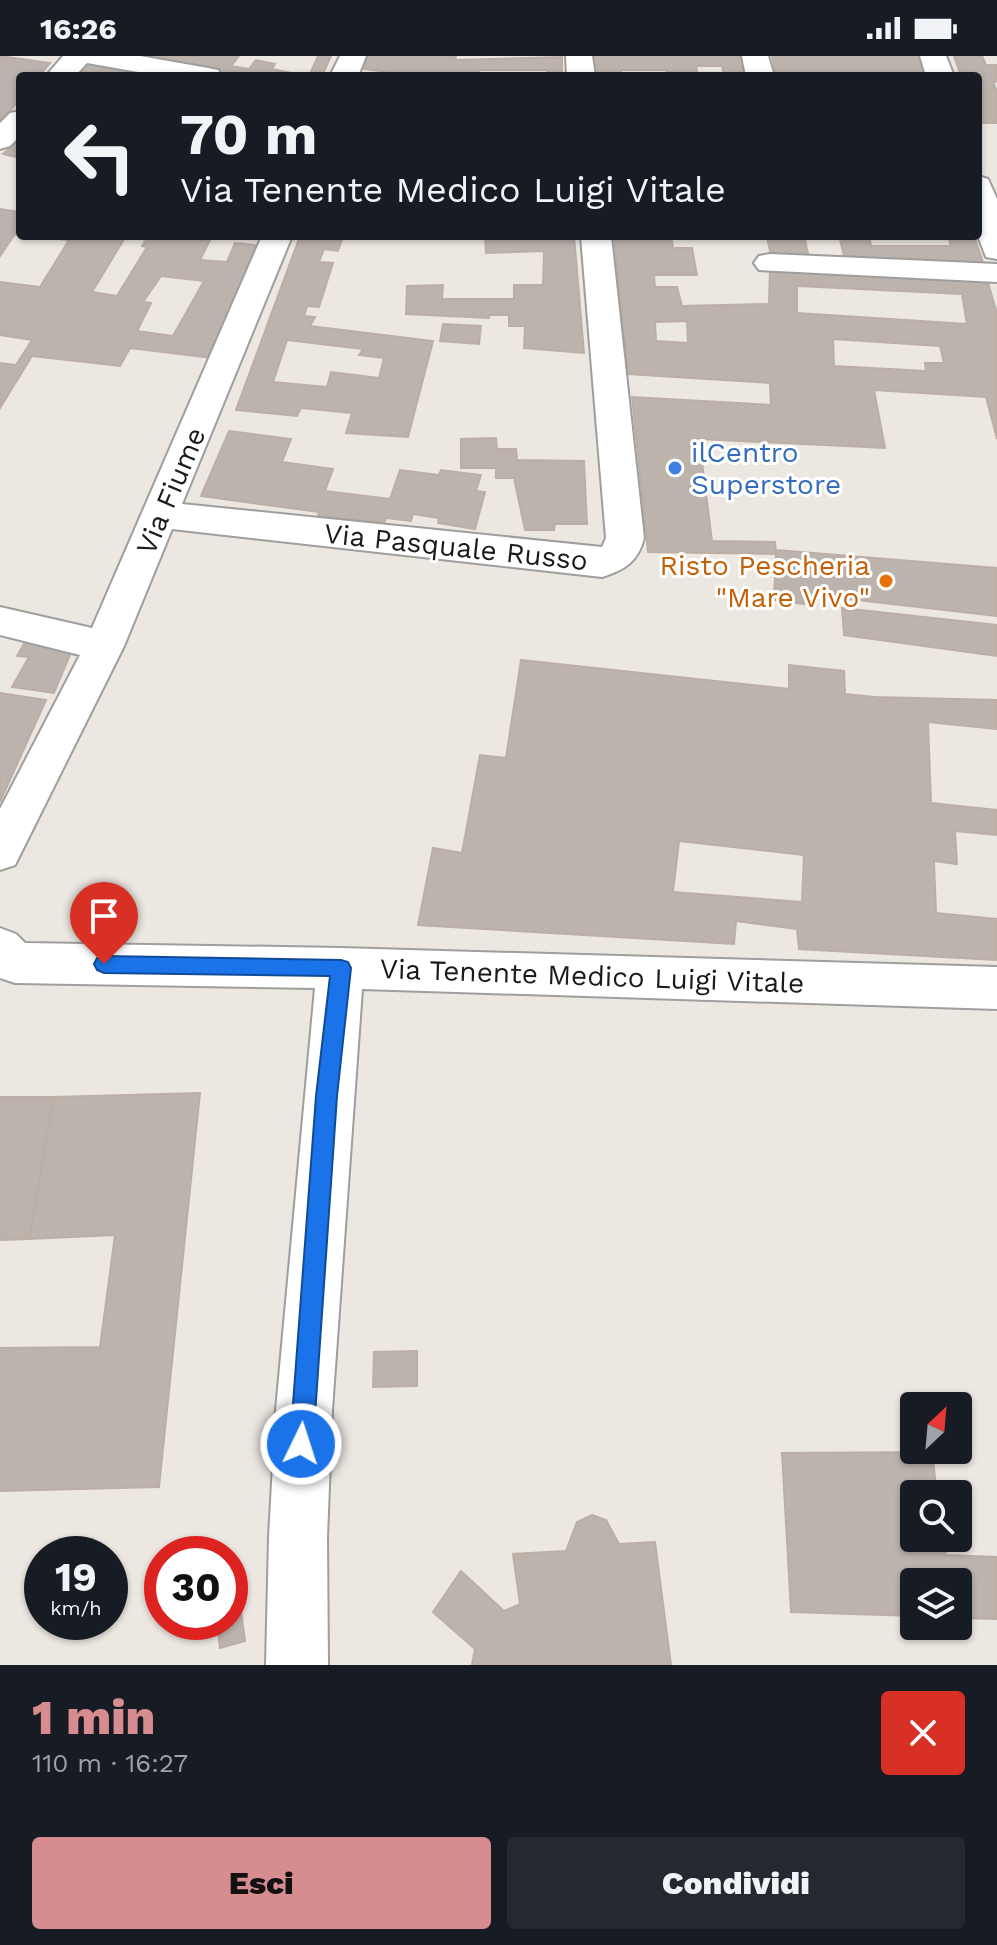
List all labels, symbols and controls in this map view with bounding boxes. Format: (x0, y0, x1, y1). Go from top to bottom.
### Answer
text: 16:26 (40, 11, 117, 46)
text: 70 m (180, 102, 317, 168)
icon: left (48, 104, 152, 208)
text: Via Tenente Medico Luigi Vitale (180, 169, 726, 211)
street label: Via Fiume (129, 422, 213, 560)
place label: ilCentro Superstore (691, 436, 841, 501)
marker: ilCentro Superstore (666, 459, 684, 477)
street label: Via Pasquale Russo (323, 517, 589, 577)
place label: Risto Pescheria "Mare Vivo" (660, 549, 870, 614)
marker: Risto Pescheria "Mare Vivo" (877, 572, 895, 590)
pin (70, 882, 138, 964)
icon: arrive (82, 894, 126, 938)
street label: Via Tenente Medico Luigi Vitale (379, 952, 805, 1000)
north arrow (900, 1392, 972, 1464)
map controls (900, 1392, 972, 1640)
position arrow (259, 1402, 343, 1486)
button: search (900, 1480, 972, 1552)
speed limit sign: 30 (144, 1536, 248, 1640)
text: 19 (55, 1554, 97, 1601)
button: layers (900, 1568, 972, 1640)
text: km/h (50, 1596, 102, 1620)
text: 1 min (32, 1689, 155, 1746)
button: close (881, 1691, 965, 1775)
text: 110 m · 16:27 (32, 1748, 188, 1778)
button: Esci (32, 1837, 491, 1929)
button: Condividi (507, 1837, 965, 1929)

